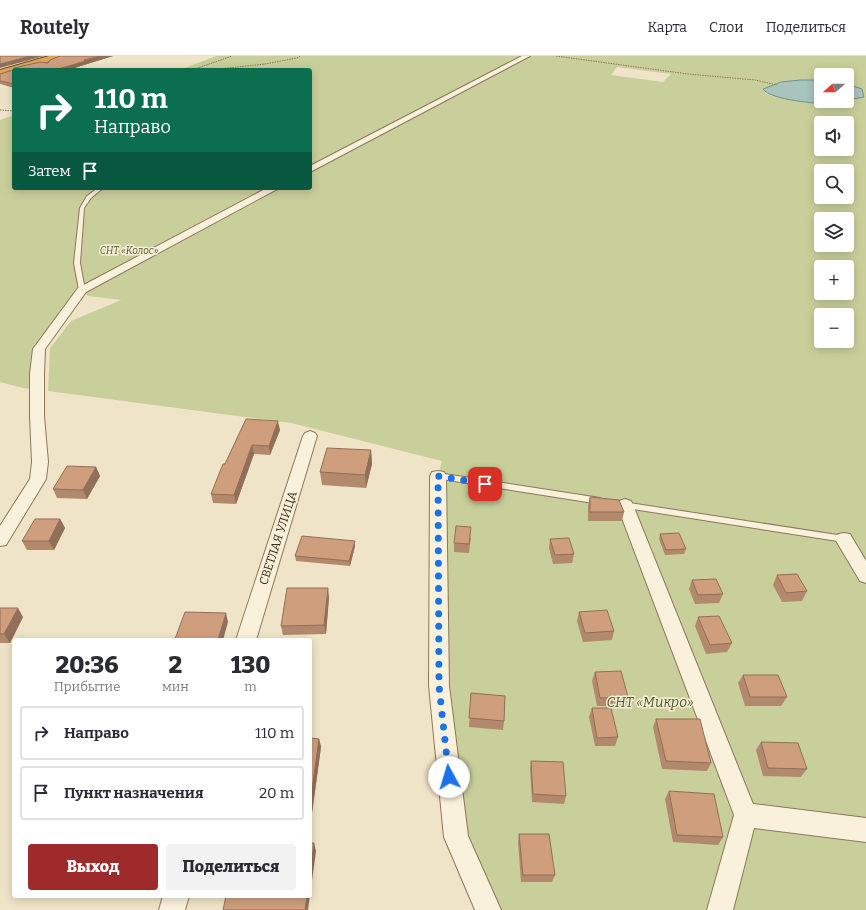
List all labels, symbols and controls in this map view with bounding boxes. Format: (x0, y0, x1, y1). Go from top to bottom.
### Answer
text: Routely (20, 16, 89, 39)
text: Карта (647, 19, 687, 36)
text: Слои (709, 19, 744, 36)
text: Поделиться (766, 19, 846, 36)
north arrow (814, 68, 854, 108)
map controls (814, 68, 854, 348)
text: 110 m (94, 82, 168, 115)
icon: right (28, 84, 80, 136)
text: Направо (94, 116, 171, 138)
button: sound (814, 116, 854, 156)
icon: arrive (79, 160, 101, 182)
text: Затем (28, 162, 71, 180)
button: search (814, 164, 854, 204)
button: layers (814, 212, 854, 252)
park label: СНТ «Колос» (100, 245, 159, 257)
button: + (814, 260, 854, 300)
button: − (814, 308, 854, 348)
pin (468, 467, 502, 501)
icon: arrive (474, 473, 496, 495)
street label: СВЕТЛАЯ УЛИЦА (256, 489, 300, 587)
text: 20:36 (56, 651, 118, 679)
text: 2 (169, 651, 182, 679)
text: 130 (231, 651, 270, 679)
text: Прибытие (54, 679, 120, 694)
text: мин (162, 679, 189, 694)
text: m (244, 679, 257, 694)
park label: СНТ «Микро» (606, 694, 694, 711)
icon: right (30, 722, 52, 744)
text: Направо (64, 724, 129, 742)
text: 110 m (255, 724, 294, 742)
position arrow (428, 756, 470, 798)
icon: arrive (30, 782, 52, 804)
text: Пункт назначения (64, 784, 204, 802)
text: 20 m (259, 784, 294, 802)
button: Выход (28, 844, 158, 890)
button: Поделиться (166, 844, 296, 890)

